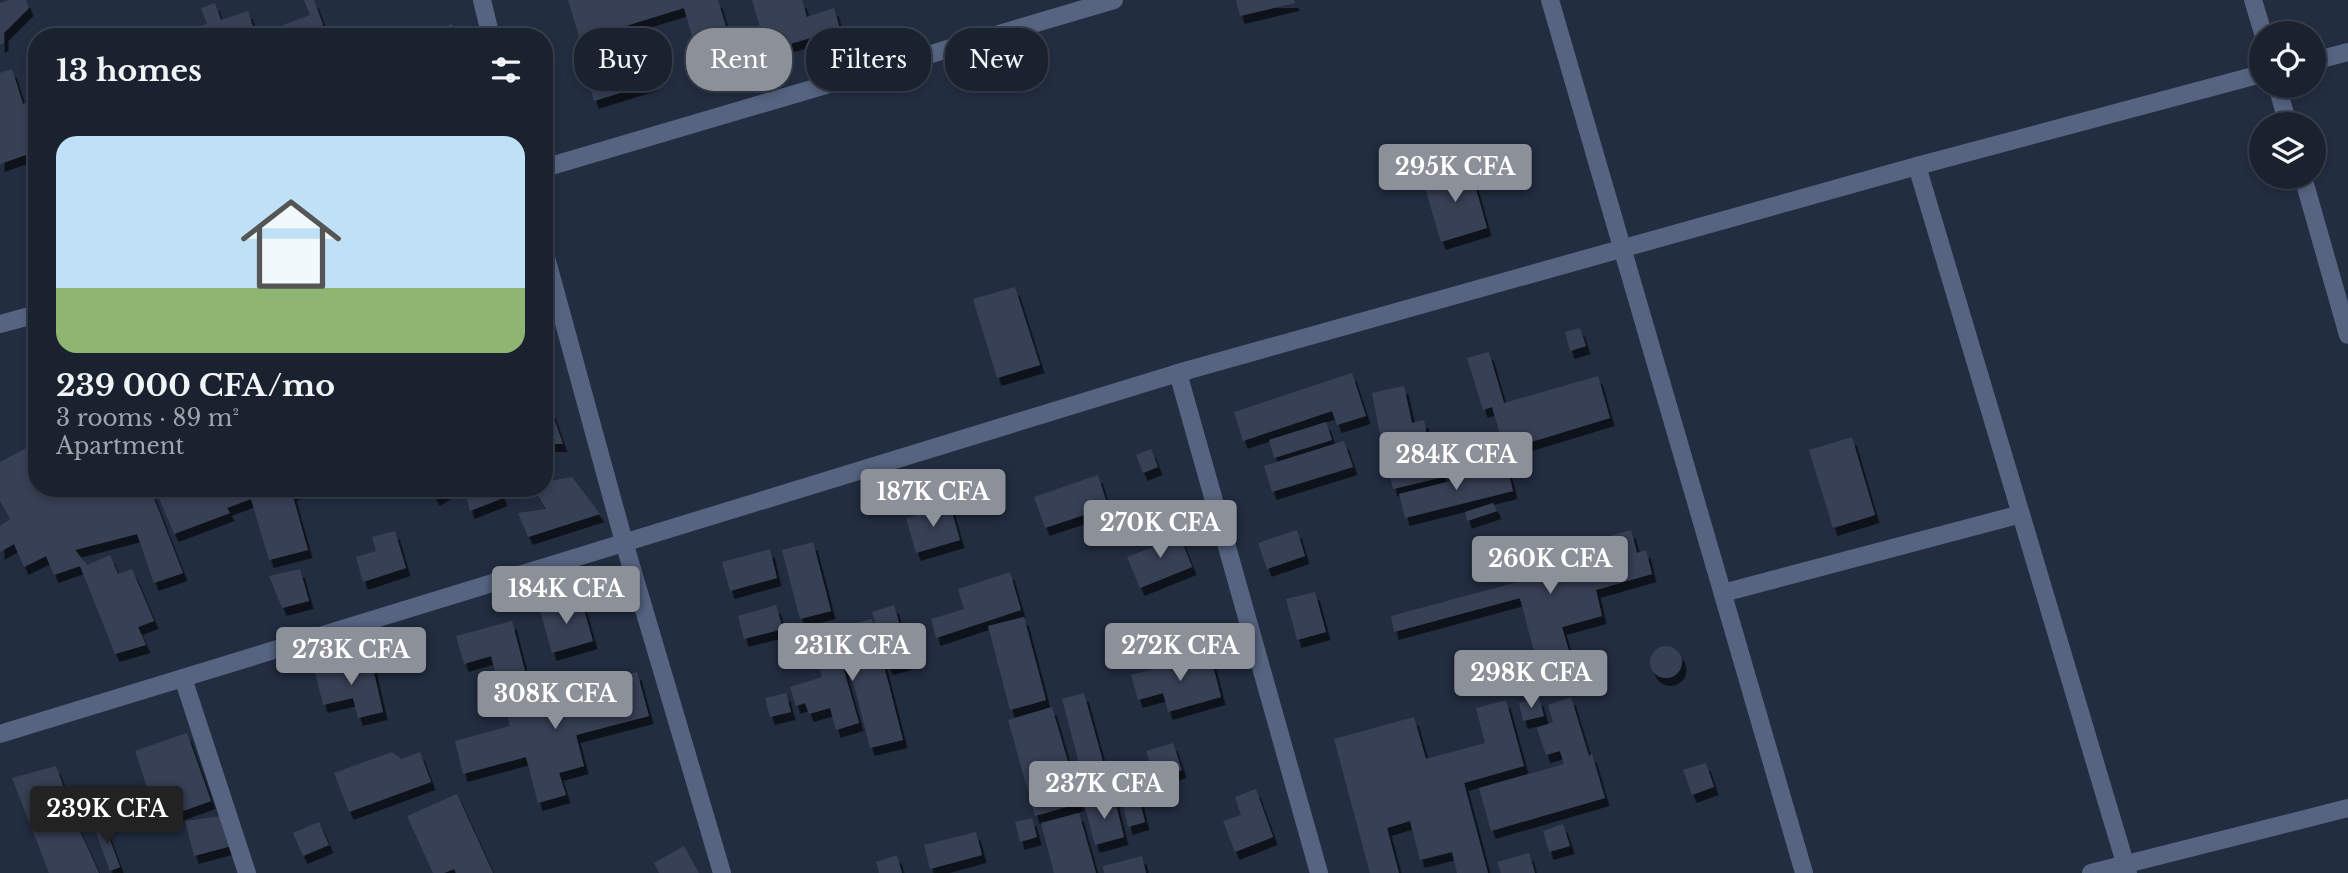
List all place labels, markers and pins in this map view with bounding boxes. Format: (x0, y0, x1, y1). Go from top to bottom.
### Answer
pin: 295K CFA (1383, 144, 1527, 204)
pin: 284K CFA (1384, 433, 1528, 492)
pin: 187K CFA (861, 470, 1005, 529)
pin: 270K CFA (1088, 500, 1232, 560)
pin: 260K CFA (1478, 536, 1622, 596)
pin: 184K CFA (494, 566, 638, 626)
pin: 231K CFA (780, 624, 924, 683)
pin: 272K CFA (1108, 624, 1252, 683)
pin: 273K CFA (279, 628, 423, 687)
pin: 298K CFA (1459, 650, 1603, 710)
pin: 308K CFA (483, 672, 627, 731)
pin: 237K CFA (1032, 762, 1176, 821)
pin: 239K CFA (35, 786, 179, 846)

